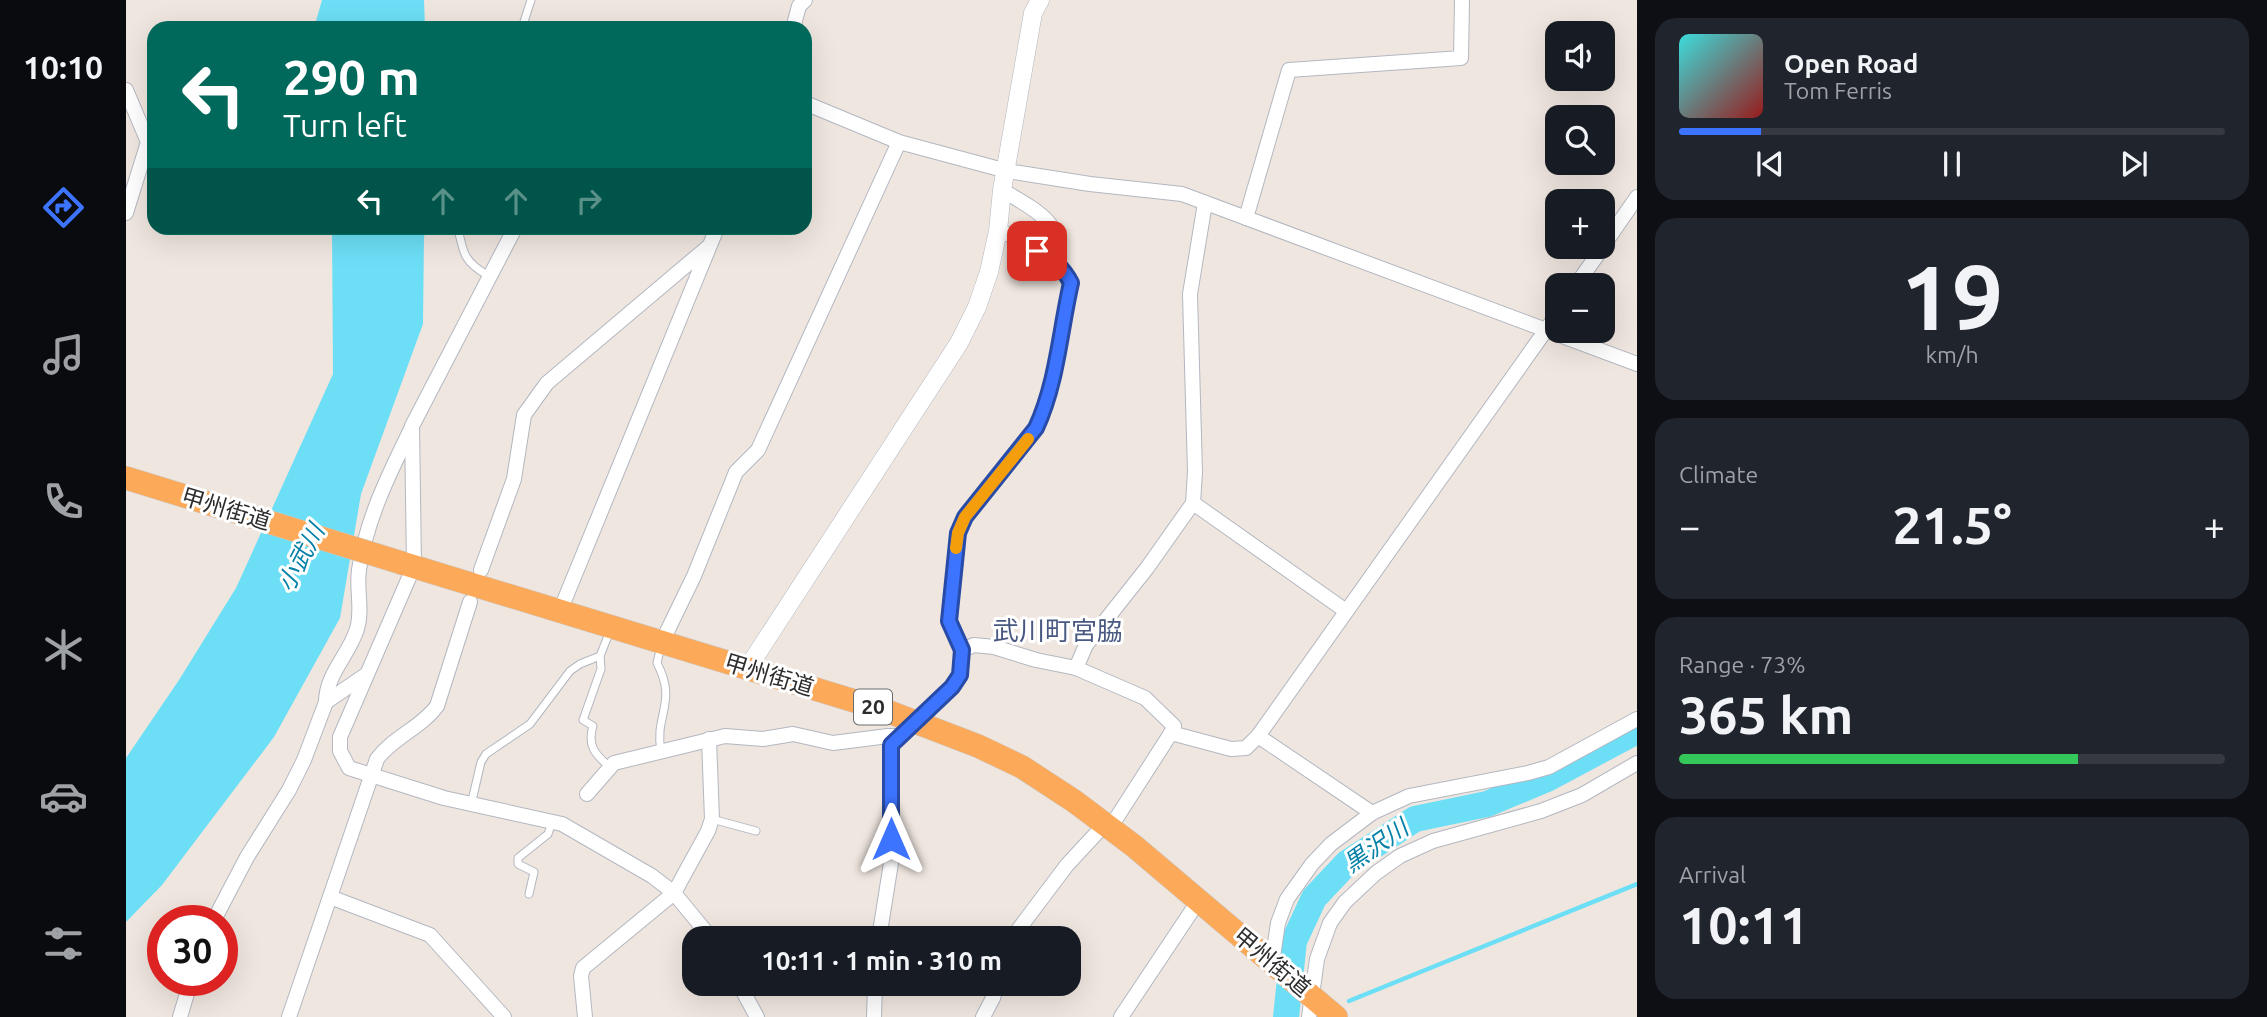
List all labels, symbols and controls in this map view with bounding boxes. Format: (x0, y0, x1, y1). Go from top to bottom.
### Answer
map controls (1545, 21, 1615, 343)
button: sound (1545, 21, 1615, 91)
text: 10:10 (23, 49, 103, 85)
icon: left (168, 49, 259, 140)
text: 290 m (283, 49, 420, 104)
text: Open Road (1784, 49, 1918, 78)
text: Tom Ferris (1784, 78, 1892, 103)
button: search (1545, 105, 1615, 175)
text: Turn left (283, 107, 407, 143)
icon: previous (1751, 145, 1789, 183)
icon: pause (1933, 145, 1971, 183)
icon: next (2115, 145, 2153, 183)
icon: left (351, 182, 389, 220)
icon: ahead (424, 182, 462, 220)
icon: ahead (497, 182, 535, 220)
icon: right (570, 182, 608, 220)
icon: directions (39, 183, 88, 232)
button: + (1545, 189, 1615, 259)
pin (1007, 221, 1067, 281)
icon: arrive (1018, 232, 1056, 270)
text: 19 (1901, 245, 2003, 347)
button: − (1545, 273, 1615, 343)
icon: music (39, 330, 88, 379)
text: km/h (1925, 342, 1979, 367)
text: Climate (1679, 462, 1758, 487)
icon: phone (39, 477, 88, 526)
street label: 甲州街道 (179, 483, 274, 534)
text: 21.5° (1892, 496, 2012, 554)
text: − (1679, 505, 1700, 547)
text: + (2204, 505, 2225, 547)
water label: 小武川 (272, 517, 331, 596)
district label: 武川町宮脇 (993, 616, 1123, 645)
icon: climate (39, 625, 88, 674)
street label: 甲州街道 (722, 649, 817, 700)
text: Range · 73% (1679, 652, 1806, 677)
text: 365 km (1679, 686, 1853, 744)
road number: 20 (854, 690, 892, 724)
icon: car (39, 772, 88, 821)
position arrow (854, 802, 928, 876)
water label: 黒沢川 (1338, 812, 1415, 877)
text: Arrival (1679, 862, 1746, 887)
text: 10:11 (1679, 896, 1809, 954)
speed limit sign: 30 (147, 905, 238, 996)
icon: filters (39, 919, 88, 968)
street label: 甲州街道 (1229, 922, 1316, 1001)
text: 10:11 · 1 min · 310 m (761, 946, 1002, 975)

